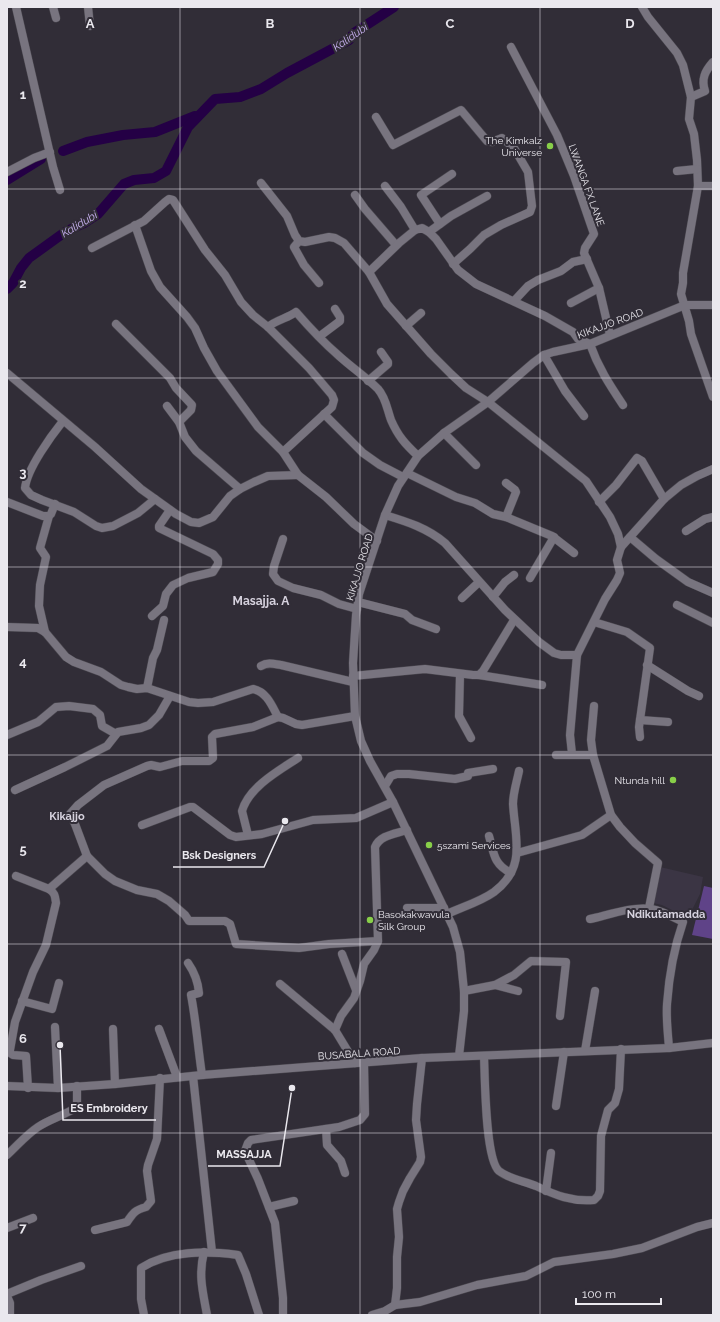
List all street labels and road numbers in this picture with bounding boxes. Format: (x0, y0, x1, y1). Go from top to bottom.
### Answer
street label: LWANGA FX LANE (567, 143, 606, 228)
street label: KIKAJJO ROAD (576, 306, 645, 341)
street label: KIKAJJO ROAD (344, 532, 375, 602)
street label: BUSABALA ROAD (317, 1045, 401, 1062)

